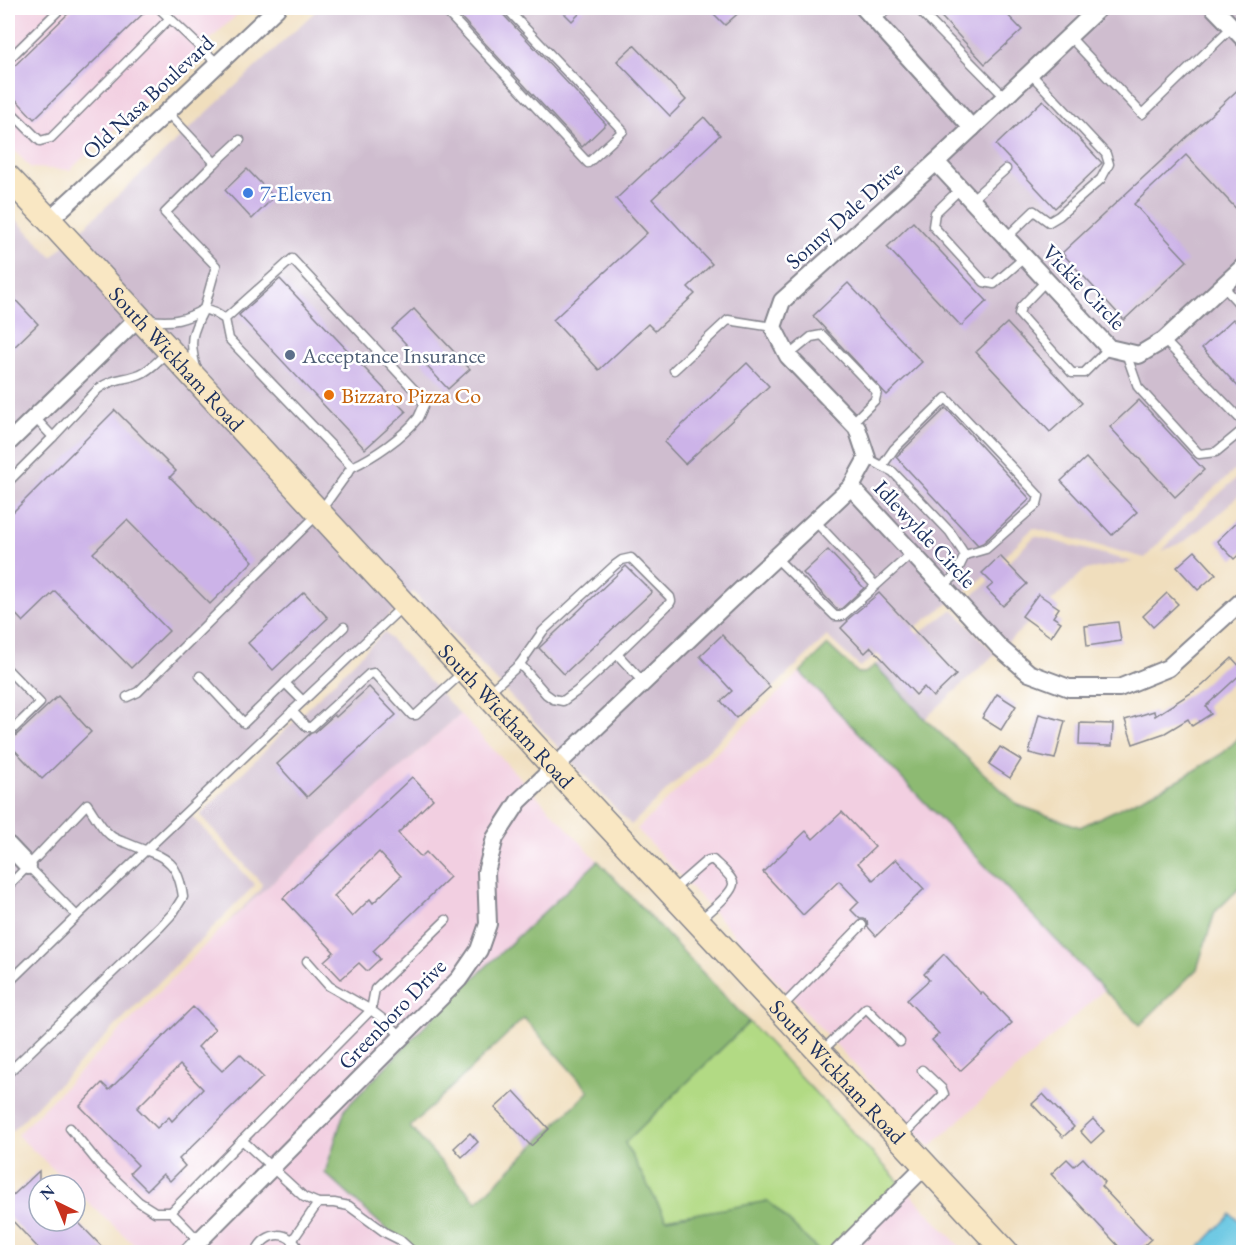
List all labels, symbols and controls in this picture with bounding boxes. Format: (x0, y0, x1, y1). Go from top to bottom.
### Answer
street label: Old Nasa Boulevard (76, 28, 221, 166)
street label: Sonny Dale Drive (779, 154, 909, 275)
place label: 7-Eleven (260, 179, 333, 208)
marker: 7-Eleven (241, 186, 255, 200)
street label: Vickie Circle (1036, 238, 1132, 336)
street label: South Wickham Road (103, 280, 252, 438)
place label: Acceptance Insurance (301, 341, 486, 370)
marker: Acceptance Insurance (283, 348, 297, 362)
place label: Bizzaro Pizza Co (341, 381, 481, 410)
marker: Bizzaro Pizza Co (322, 388, 336, 402)
street label: Idlewylde Circle (867, 474, 983, 595)
street label: South Wickham Road (432, 637, 581, 795)
street label: Greenboro Drive (332, 952, 453, 1076)
street label: South Wickham Road (763, 993, 913, 1151)
north arrow (27, 1173, 87, 1233)
text: N (35, 1180, 59, 1204)

